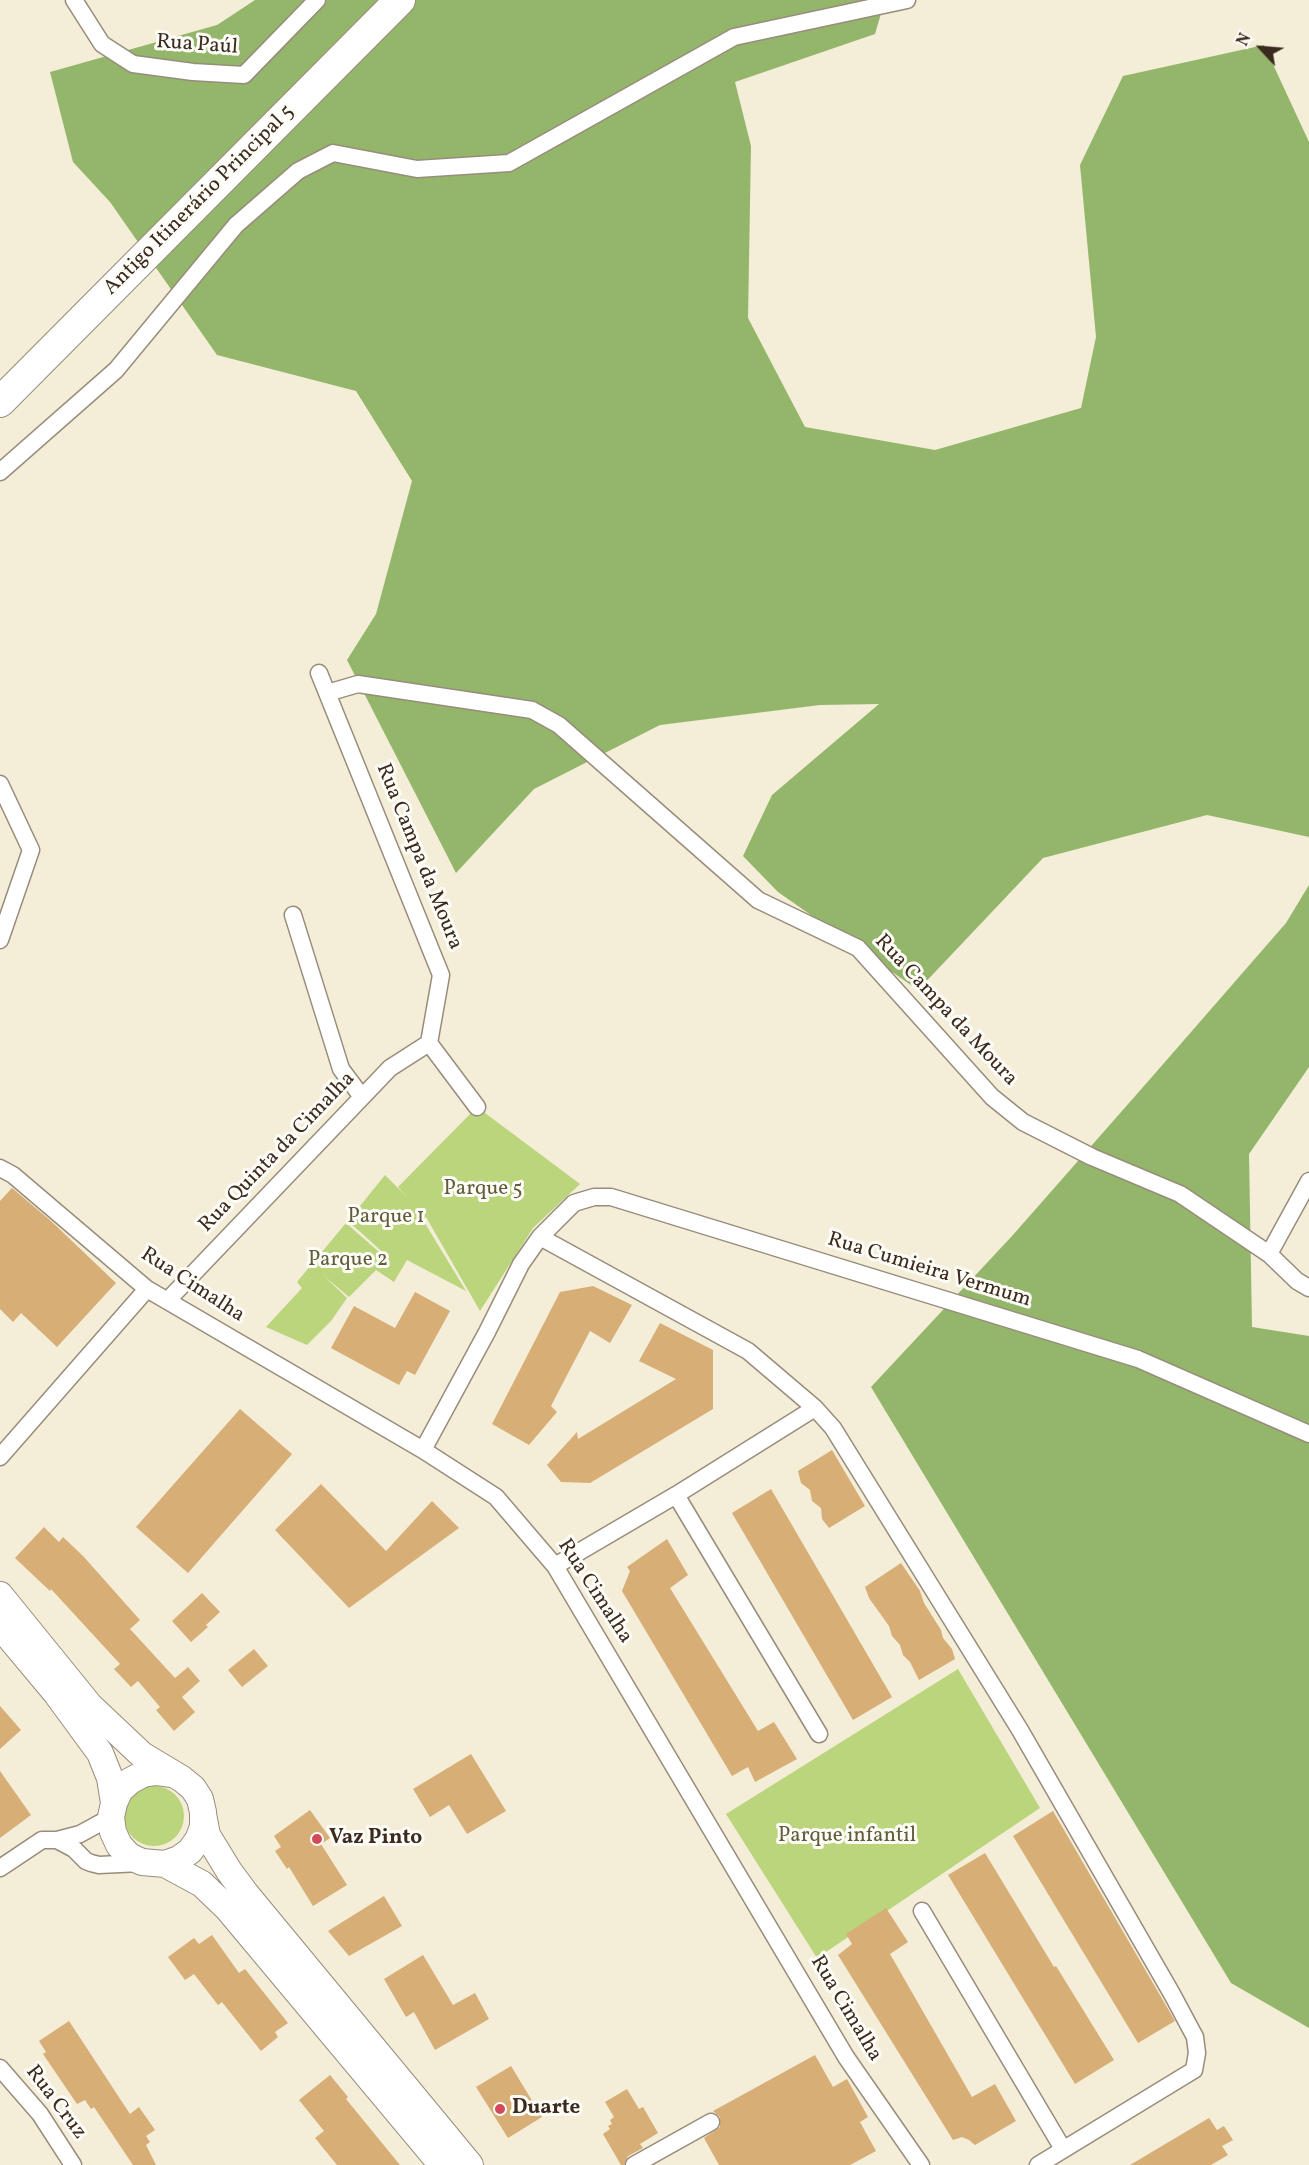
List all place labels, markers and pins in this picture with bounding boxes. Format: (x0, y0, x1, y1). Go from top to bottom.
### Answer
place label: Vaz Pinto (329, 1826, 422, 1852)
marker: Vaz Pinto (310, 1832, 324, 1846)
place label: Duarte (512, 2096, 580, 2122)
marker: Duarte (493, 2102, 507, 2116)

